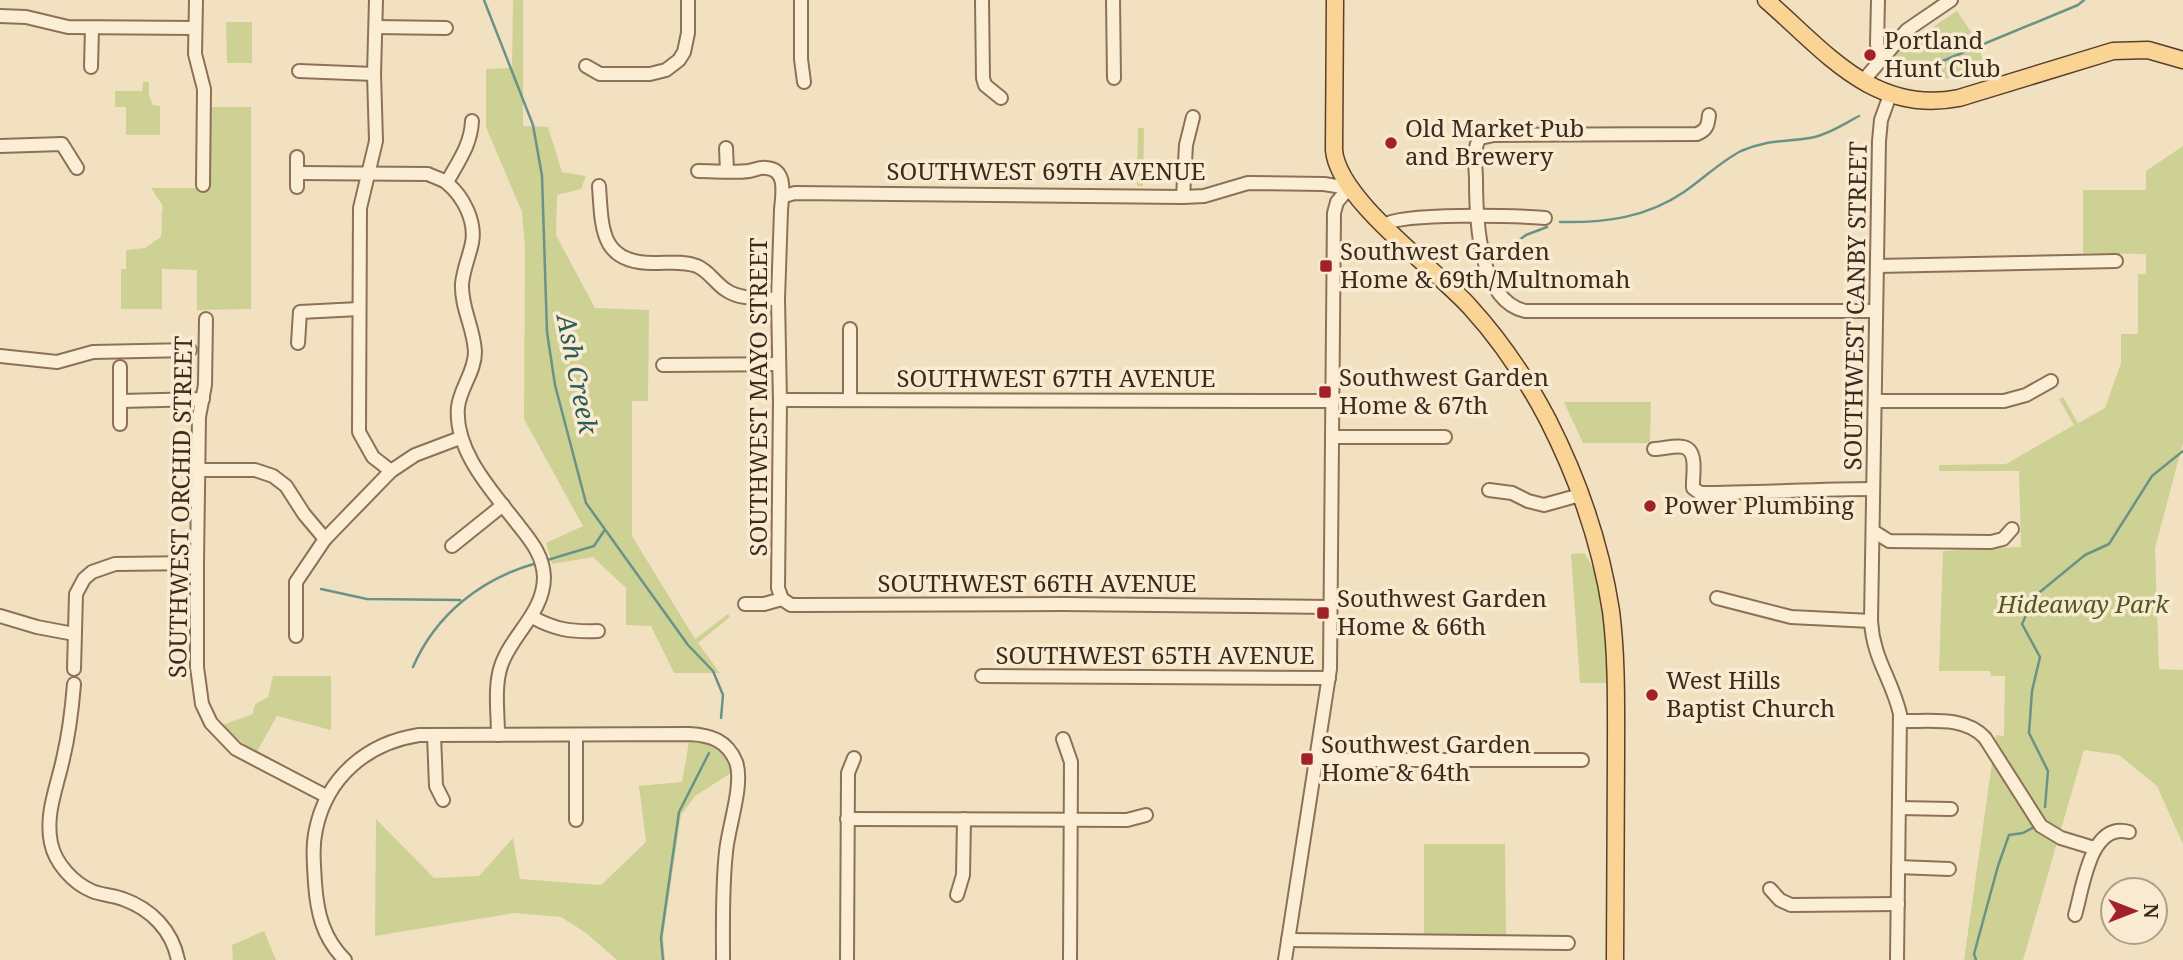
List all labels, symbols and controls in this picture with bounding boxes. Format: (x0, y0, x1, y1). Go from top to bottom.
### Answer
place label: Portland Hunt Club (1884, 23, 2001, 84)
marker: Portland Hunt Club (1862, 47, 1878, 63)
place label: Old Market Pub and Brewery (1405, 111, 1584, 172)
marker: Old Market Pub and Brewery (1383, 135, 1399, 151)
street label: SOUTHWEST CANBY STREET (1835, 141, 1874, 471)
street label: SOUTHWEST 69TH AVENUE (887, 154, 1205, 187)
place label: Southwest Garden Home & 69th/Multnomah (1340, 234, 1631, 295)
street label: SOUTHWEST MAYO STREET (741, 237, 774, 557)
marker: Southwest Garden Home & 69th/Multnomah (1318, 258, 1334, 274)
water label: Ash Creek (548, 309, 607, 438)
street label: SOUTHWEST ORCHID STREET (160, 335, 199, 678)
place label: Southwest Garden Home & 67th (1339, 360, 1549, 421)
street label: SOUTHWEST 67TH AVENUE (897, 361, 1215, 394)
marker: Southwest Garden Home & 67th (1317, 384, 1333, 400)
place label: Power Plumbing (1664, 488, 1854, 521)
marker: Power Plumbing (1642, 498, 1658, 514)
street label: SOUTHWEST 66TH AVENUE (878, 566, 1196, 599)
place label: Southwest Garden Home & 66th (1337, 581, 1547, 642)
park label: Hideaway Park (1996, 587, 2170, 620)
marker: Southwest Garden Home & 66th (1315, 605, 1331, 621)
street label: SOUTHWEST 65TH AVENUE (996, 638, 1314, 671)
place label: West Hills Baptist Church (1666, 663, 1835, 724)
marker: West Hills Baptist Church (1644, 687, 1660, 703)
place label: Southwest Garden Home & 64th (1321, 727, 1531, 788)
marker: Southwest Garden Home & 64th (1299, 751, 1315, 767)
north arrow (2099, 876, 2169, 946)
text: N (2138, 904, 2164, 919)

